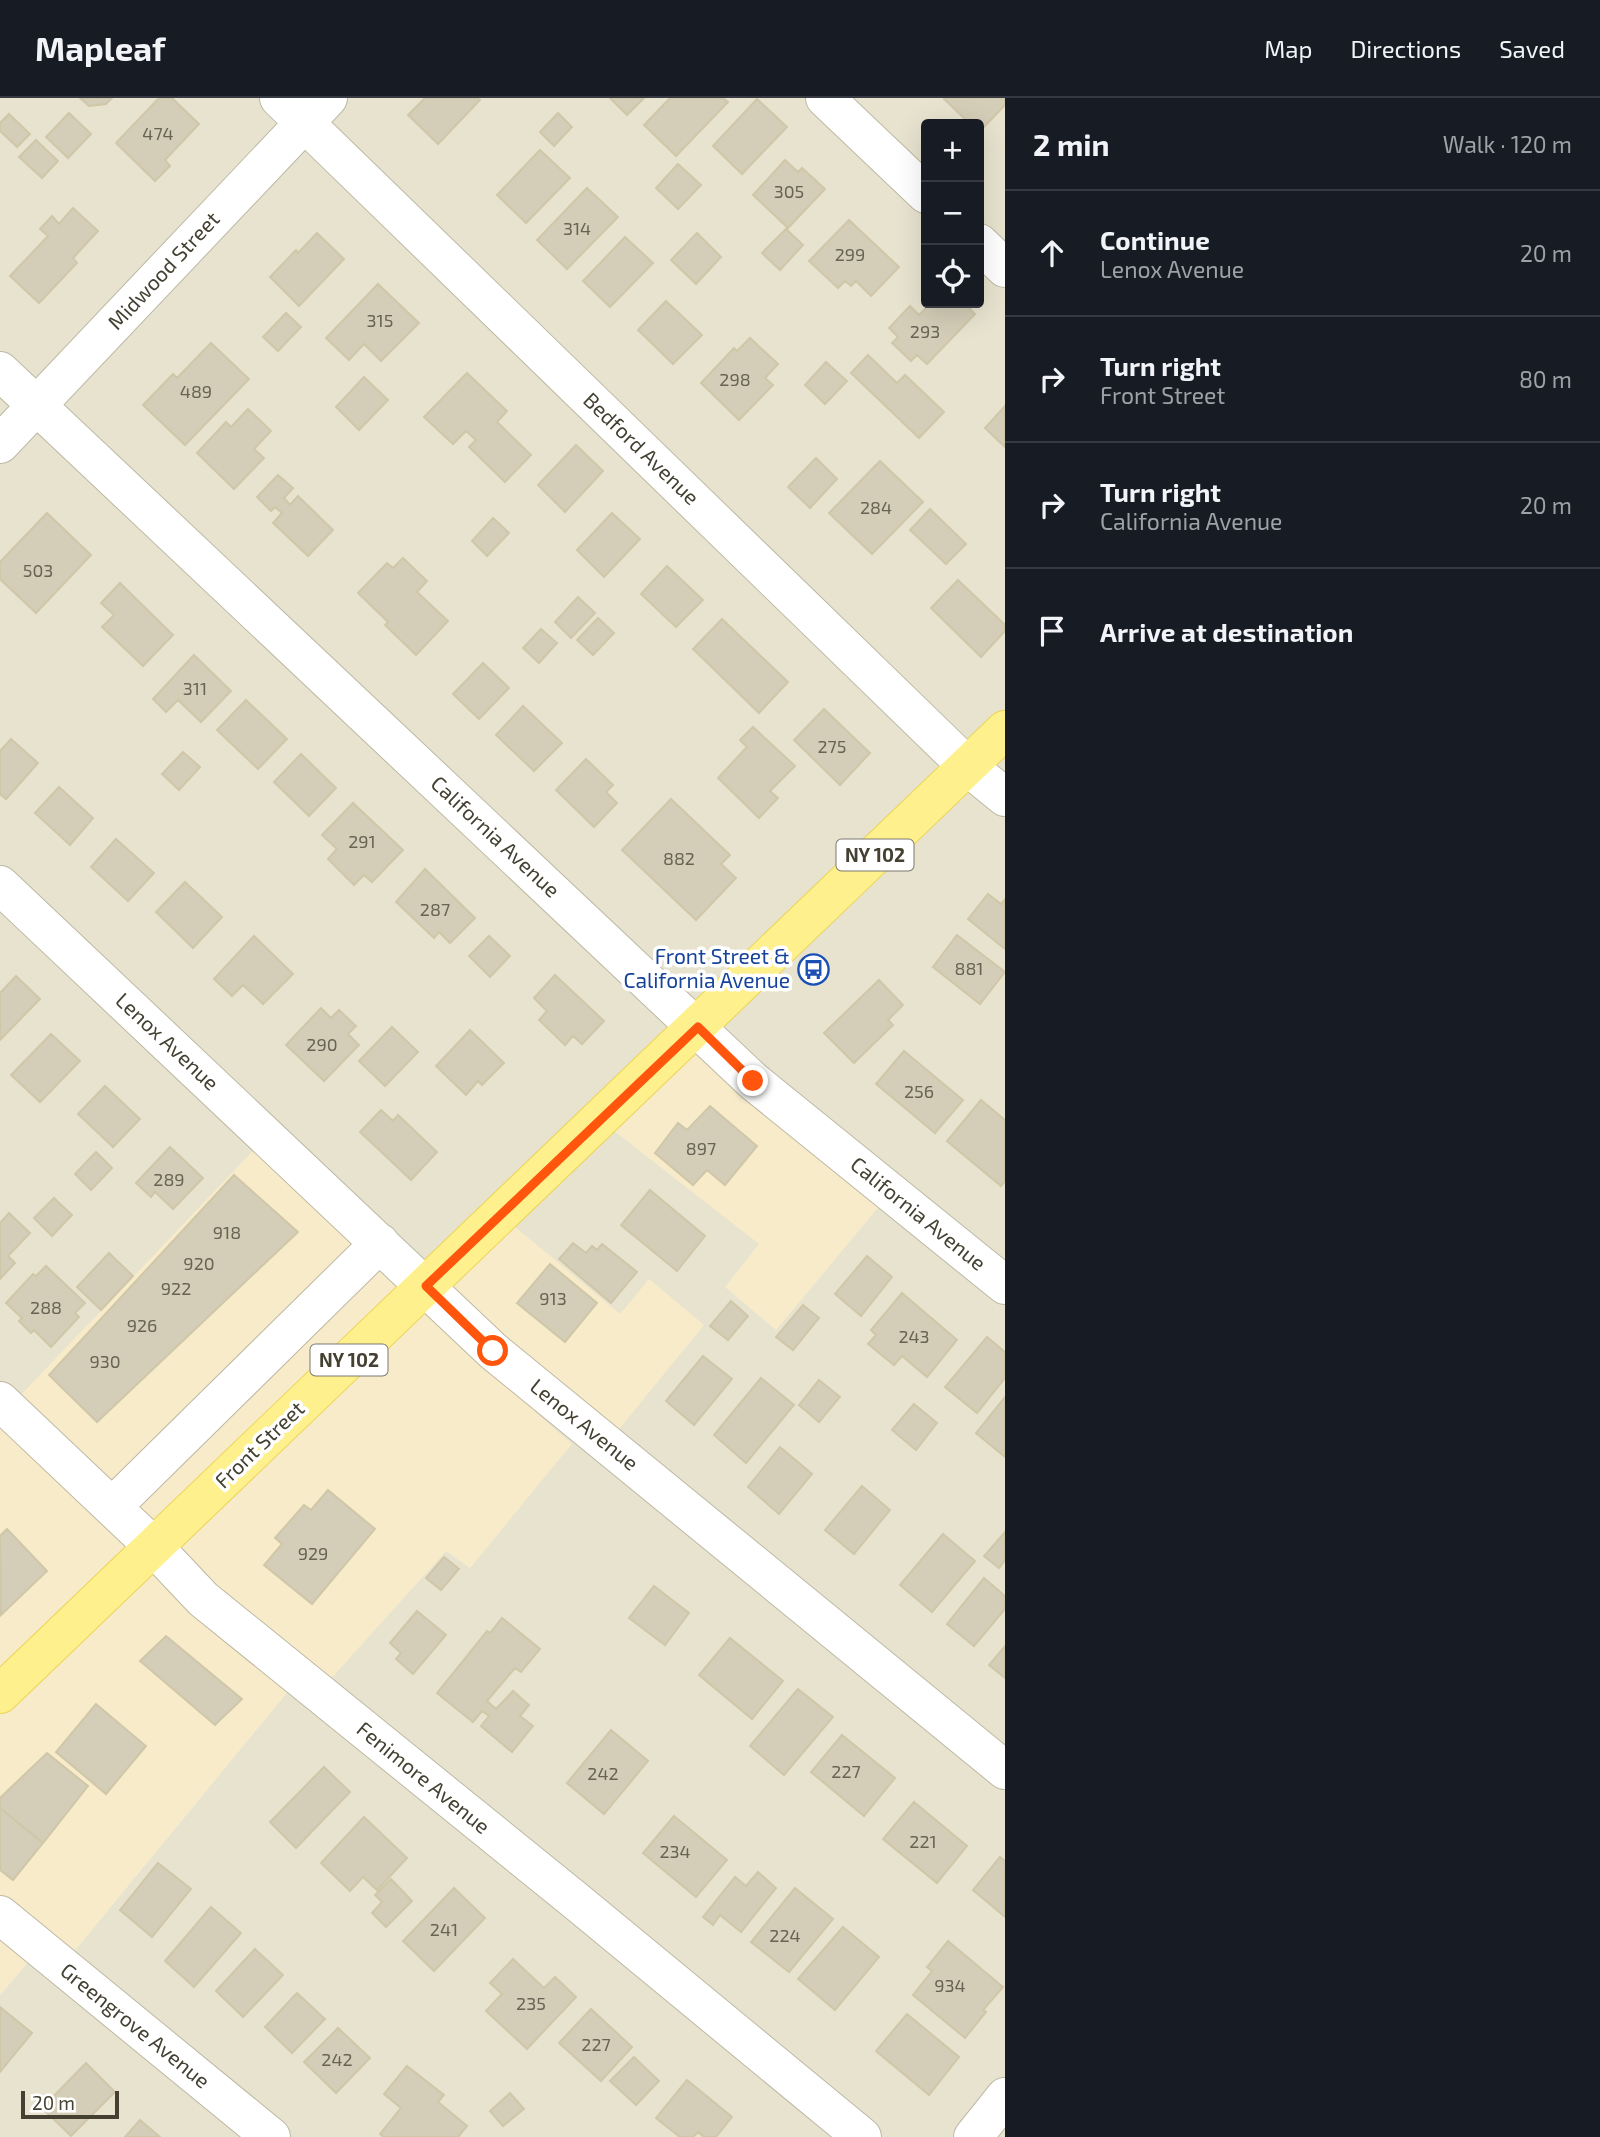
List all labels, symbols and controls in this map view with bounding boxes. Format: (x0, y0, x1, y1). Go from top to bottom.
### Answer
text: Mapleaf (35, 28, 165, 68)
text: Map (1264, 34, 1312, 63)
text: Directions (1350, 34, 1461, 63)
text: Saved (1499, 34, 1565, 63)
map controls (921, 119, 984, 308)
button: + (921, 119, 984, 182)
house number: 474 (142, 122, 174, 144)
text: 2 min (1033, 126, 1110, 162)
text: Walk · 120 m (1443, 130, 1572, 158)
house number: 305 (774, 180, 804, 202)
button: − (921, 182, 984, 245)
street label: Midwood Street (102, 206, 224, 334)
house number: 314 (563, 217, 591, 239)
text: Continue (1100, 224, 1210, 255)
icon: ahead (1033, 234, 1071, 272)
text: 20 m (1520, 239, 1572, 267)
house number: 299 (835, 243, 865, 265)
button: locate (921, 245, 984, 308)
text: Lenox Avenue (1100, 255, 1244, 283)
house number: 315 (367, 309, 393, 331)
house number: 293 (910, 320, 940, 342)
text: Turn right (1100, 350, 1221, 381)
icon: right (1033, 360, 1071, 398)
text: 80 m (1519, 365, 1572, 393)
house number: 298 (719, 368, 751, 390)
house number: 489 (180, 380, 212, 402)
text: Front Street (1100, 381, 1225, 409)
street label: Bedford Avenue (579, 387, 705, 509)
text: Turn right (1100, 476, 1221, 507)
icon: right (1033, 486, 1071, 524)
text: 20 m (1520, 491, 1572, 519)
house number: 284 (860, 496, 892, 518)
text: California Avenue (1100, 507, 1282, 535)
house number: 503 (23, 559, 53, 581)
icon: arrive (1033, 612, 1071, 650)
text: Arrive at destination (1100, 616, 1353, 647)
house number: 311 (183, 677, 207, 699)
house number: 275 (818, 735, 846, 757)
street label: California Avenue (427, 770, 565, 902)
house number: 291 (348, 830, 376, 852)
road number: NY 102 (836, 840, 914, 870)
house number: 882 (663, 847, 695, 869)
house number: 287 (420, 898, 450, 920)
place label: Front Street & California Avenue (623, 943, 790, 992)
bus stop icon: Front Street & California Avenue (796, 952, 830, 986)
house number: 881 (954, 957, 984, 979)
street label: Lenox Avenue (111, 987, 225, 1095)
house number: 290 (306, 1033, 338, 1055)
route end (737, 1065, 768, 1096)
house number: 256 (904, 1080, 934, 1102)
house number: 897 (686, 1137, 716, 1159)
street label: California Avenue (846, 1151, 992, 1275)
house number: 289 (153, 1168, 185, 1190)
house number: 918 (213, 1221, 241, 1243)
house number: 920 (183, 1252, 215, 1274)
house number: 922 (161, 1277, 191, 1299)
house number: 913 (539, 1287, 567, 1309)
house number: 288 (30, 1296, 62, 1318)
house number: 926 (127, 1314, 157, 1336)
house number: 243 (898, 1325, 930, 1347)
route start (477, 1335, 508, 1366)
road number: NY 102 (310, 1344, 388, 1376)
house number: 930 (89, 1350, 121, 1372)
street label: Lenox Avenue (526, 1373, 644, 1475)
street label: Front Street (209, 1395, 309, 1493)
house number: 929 (298, 1542, 328, 1564)
street label: Fenimore Avenue (352, 1716, 496, 1838)
house number: 227 (831, 1760, 861, 1782)
house number: 242 (587, 1762, 619, 1784)
house number: 221 (909, 1830, 937, 1852)
house number: 234 (659, 1840, 691, 1862)
house number: 241 (430, 1918, 458, 1940)
house number: 224 (769, 1924, 801, 1946)
street label: Greengrove Avenue (56, 1957, 216, 2093)
house number: 934 (934, 1974, 966, 1996)
house number: 235 (516, 1992, 546, 2014)
house number: 227 (581, 2033, 611, 2055)
house number: 242 (321, 2048, 353, 2070)
scale bar (21, 2088, 119, 2120)
text: 20 m (32, 2091, 75, 2114)

